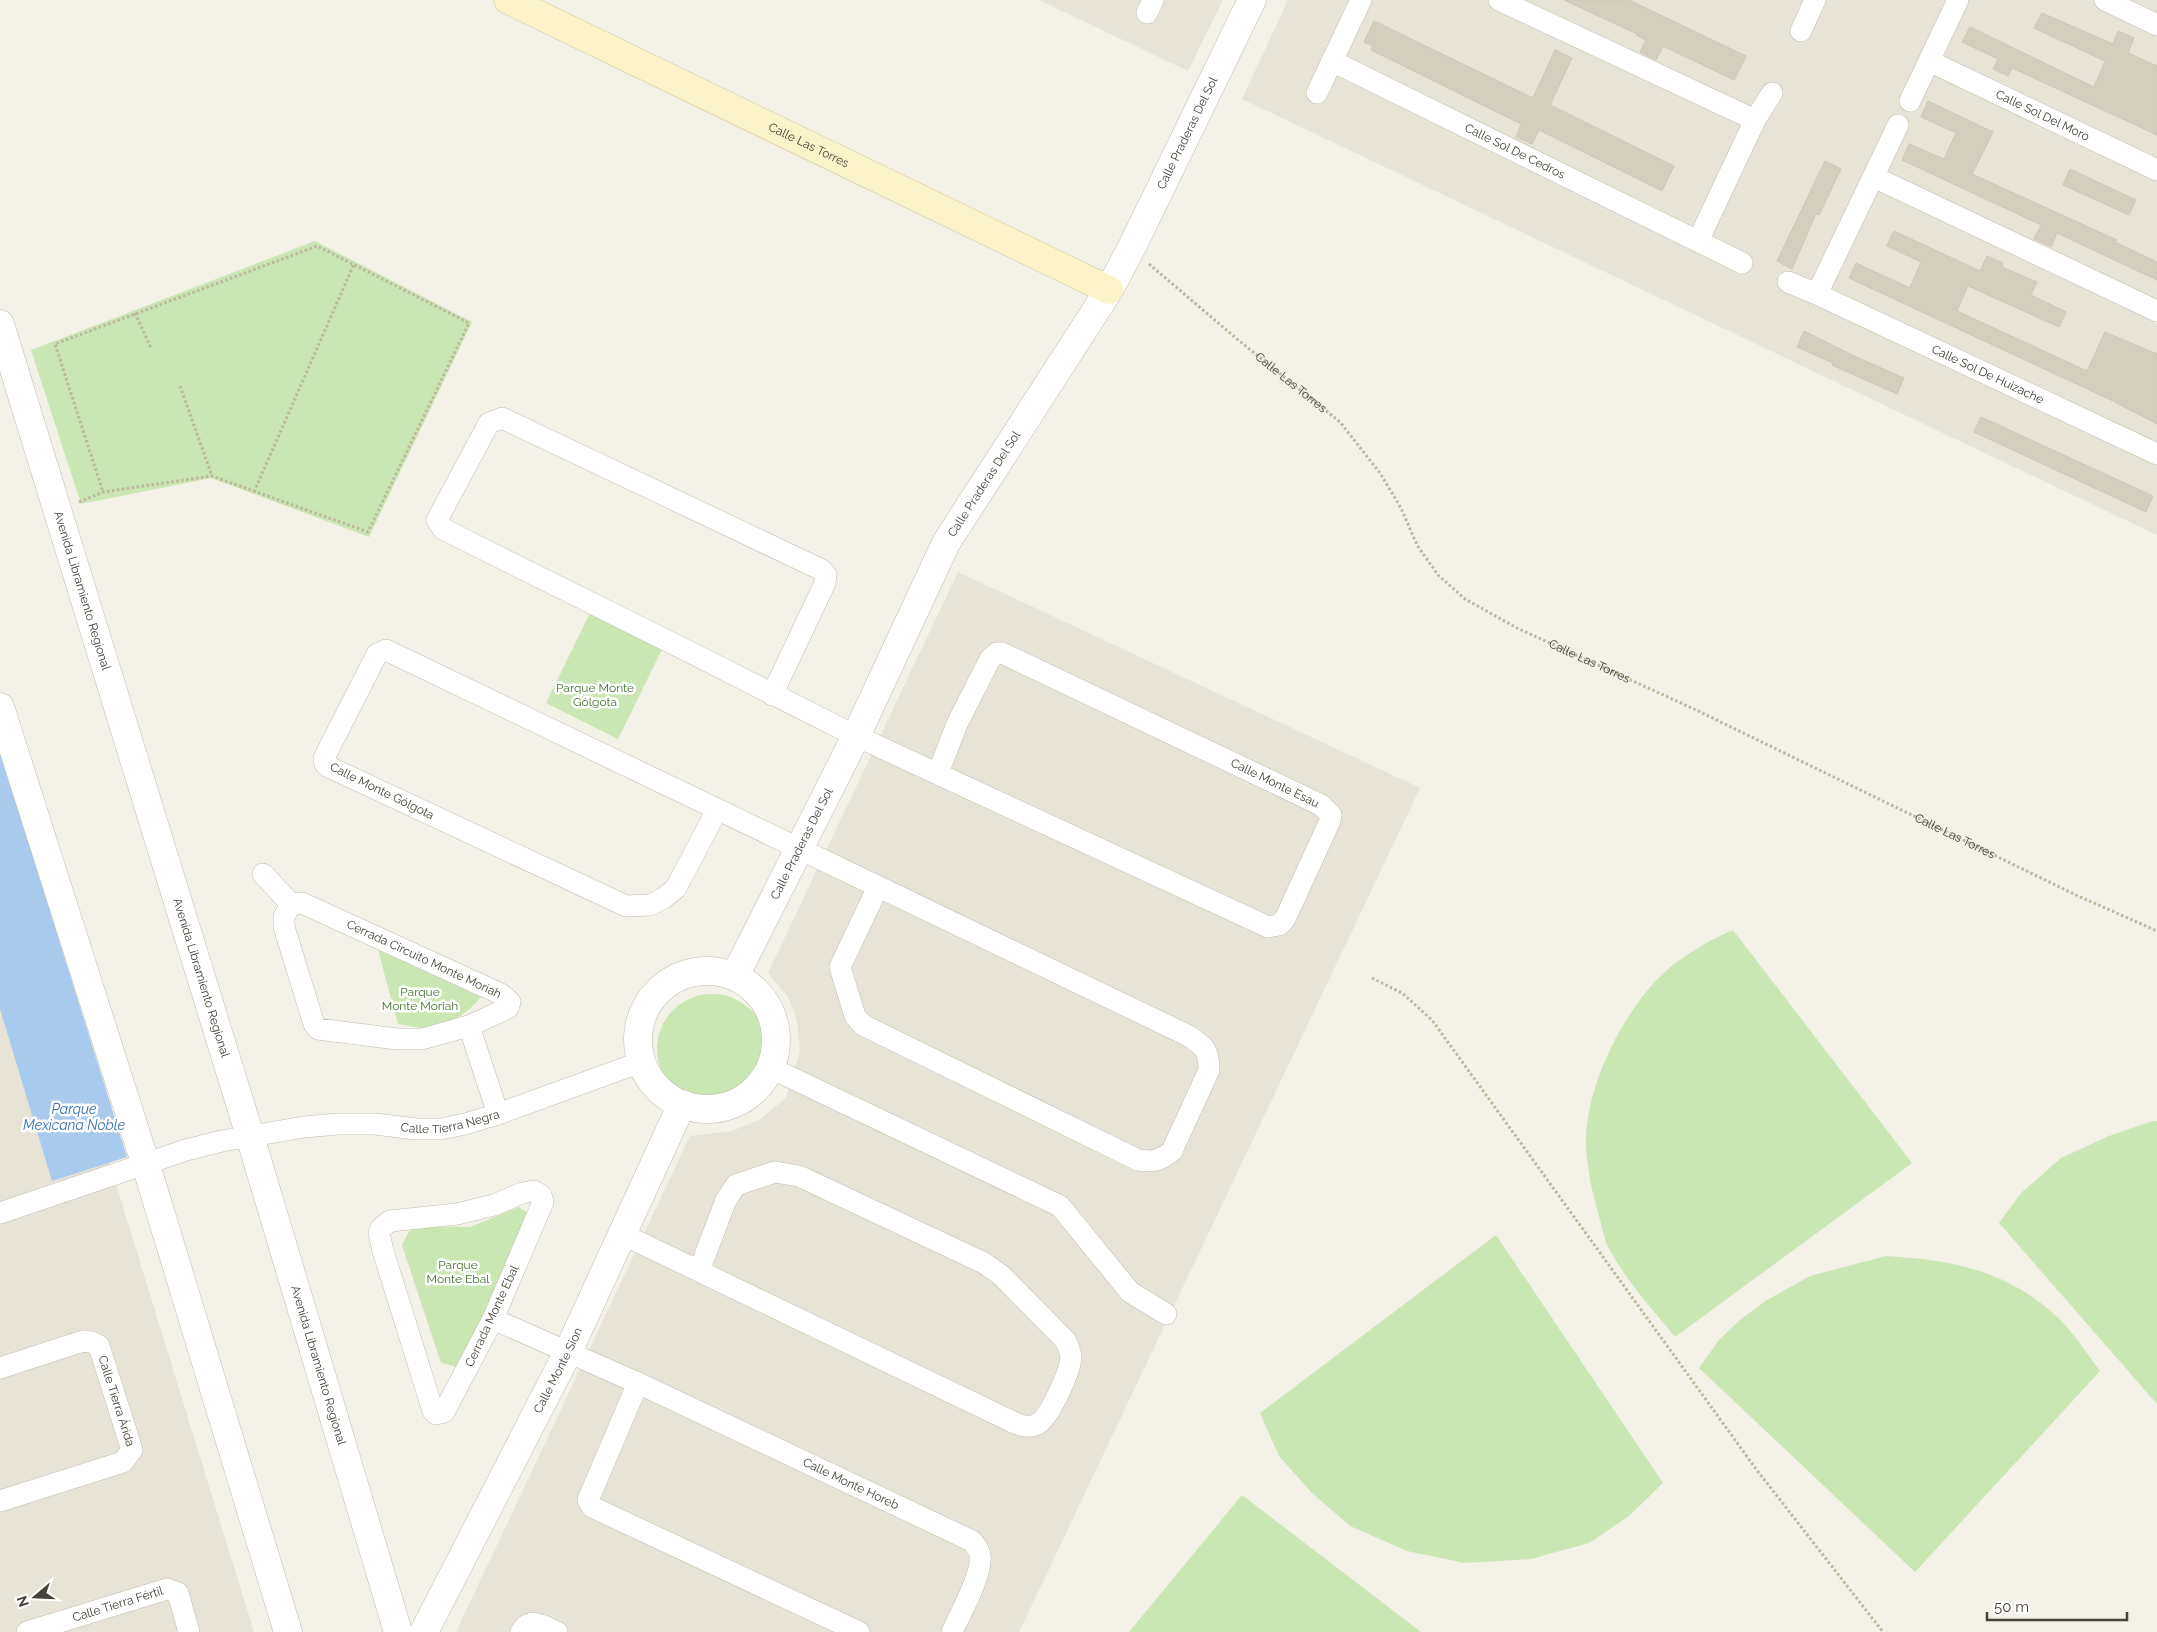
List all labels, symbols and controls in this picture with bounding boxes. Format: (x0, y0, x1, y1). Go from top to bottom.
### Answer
street label: Calle Praderas Del Sol (1154, 74, 1221, 192)
street label: Calle Sol Del Moro (1994, 87, 2092, 144)
street label: Calle Las Torres (766, 120, 852, 171)
street label: Calle Sol De Cedros (1462, 121, 1568, 182)
street label: Calle Sol De Huizache (1929, 342, 2046, 407)
street label: Calle Las Torres (1252, 350, 1330, 416)
street label: Calle Praderas Del Sol (945, 428, 1024, 539)
street label: Avenida Libramiento Regional (51, 509, 113, 673)
street label: Calle Las Torres (1547, 637, 1633, 686)
park label: Parque Monte Gólgota (556, 681, 634, 709)
street label: Calle Monte Esau (1228, 756, 1322, 810)
street label: Calle Monte Gólgota (328, 760, 436, 822)
street label: Calle Praderas Del Sol (768, 785, 836, 902)
street label: Calle Las Torres (1912, 811, 1998, 862)
street label: Avenida Libramiento Regional (170, 896, 233, 1060)
street label: Cerrada Circuito Monte Moriah (344, 917, 504, 1001)
park label: Parque Monte Moriah (382, 985, 458, 1013)
water label: Parque Mexicana Noble (23, 1101, 125, 1133)
street label: Calle Tierra Negra (400, 1107, 501, 1136)
park label: Parque Monte Ebal (426, 1258, 490, 1286)
street label: Cerrada Monte Ebal (462, 1262, 522, 1369)
street label: Avenida Libramiento Regional (288, 1284, 349, 1448)
street label: Calle Monte Sion (531, 1325, 585, 1416)
street label: Calle Tierra Árida (95, 1354, 137, 1448)
street label: Calle Monte Horeb (801, 1455, 901, 1512)
north arrow (10, 1572, 60, 1622)
street label: Calle Tierra Fértil (71, 1583, 165, 1625)
scale bar (1987, 1590, 2127, 1622)
text: N (13, 1594, 32, 1609)
text: 50 m (1994, 1598, 2029, 1616)

